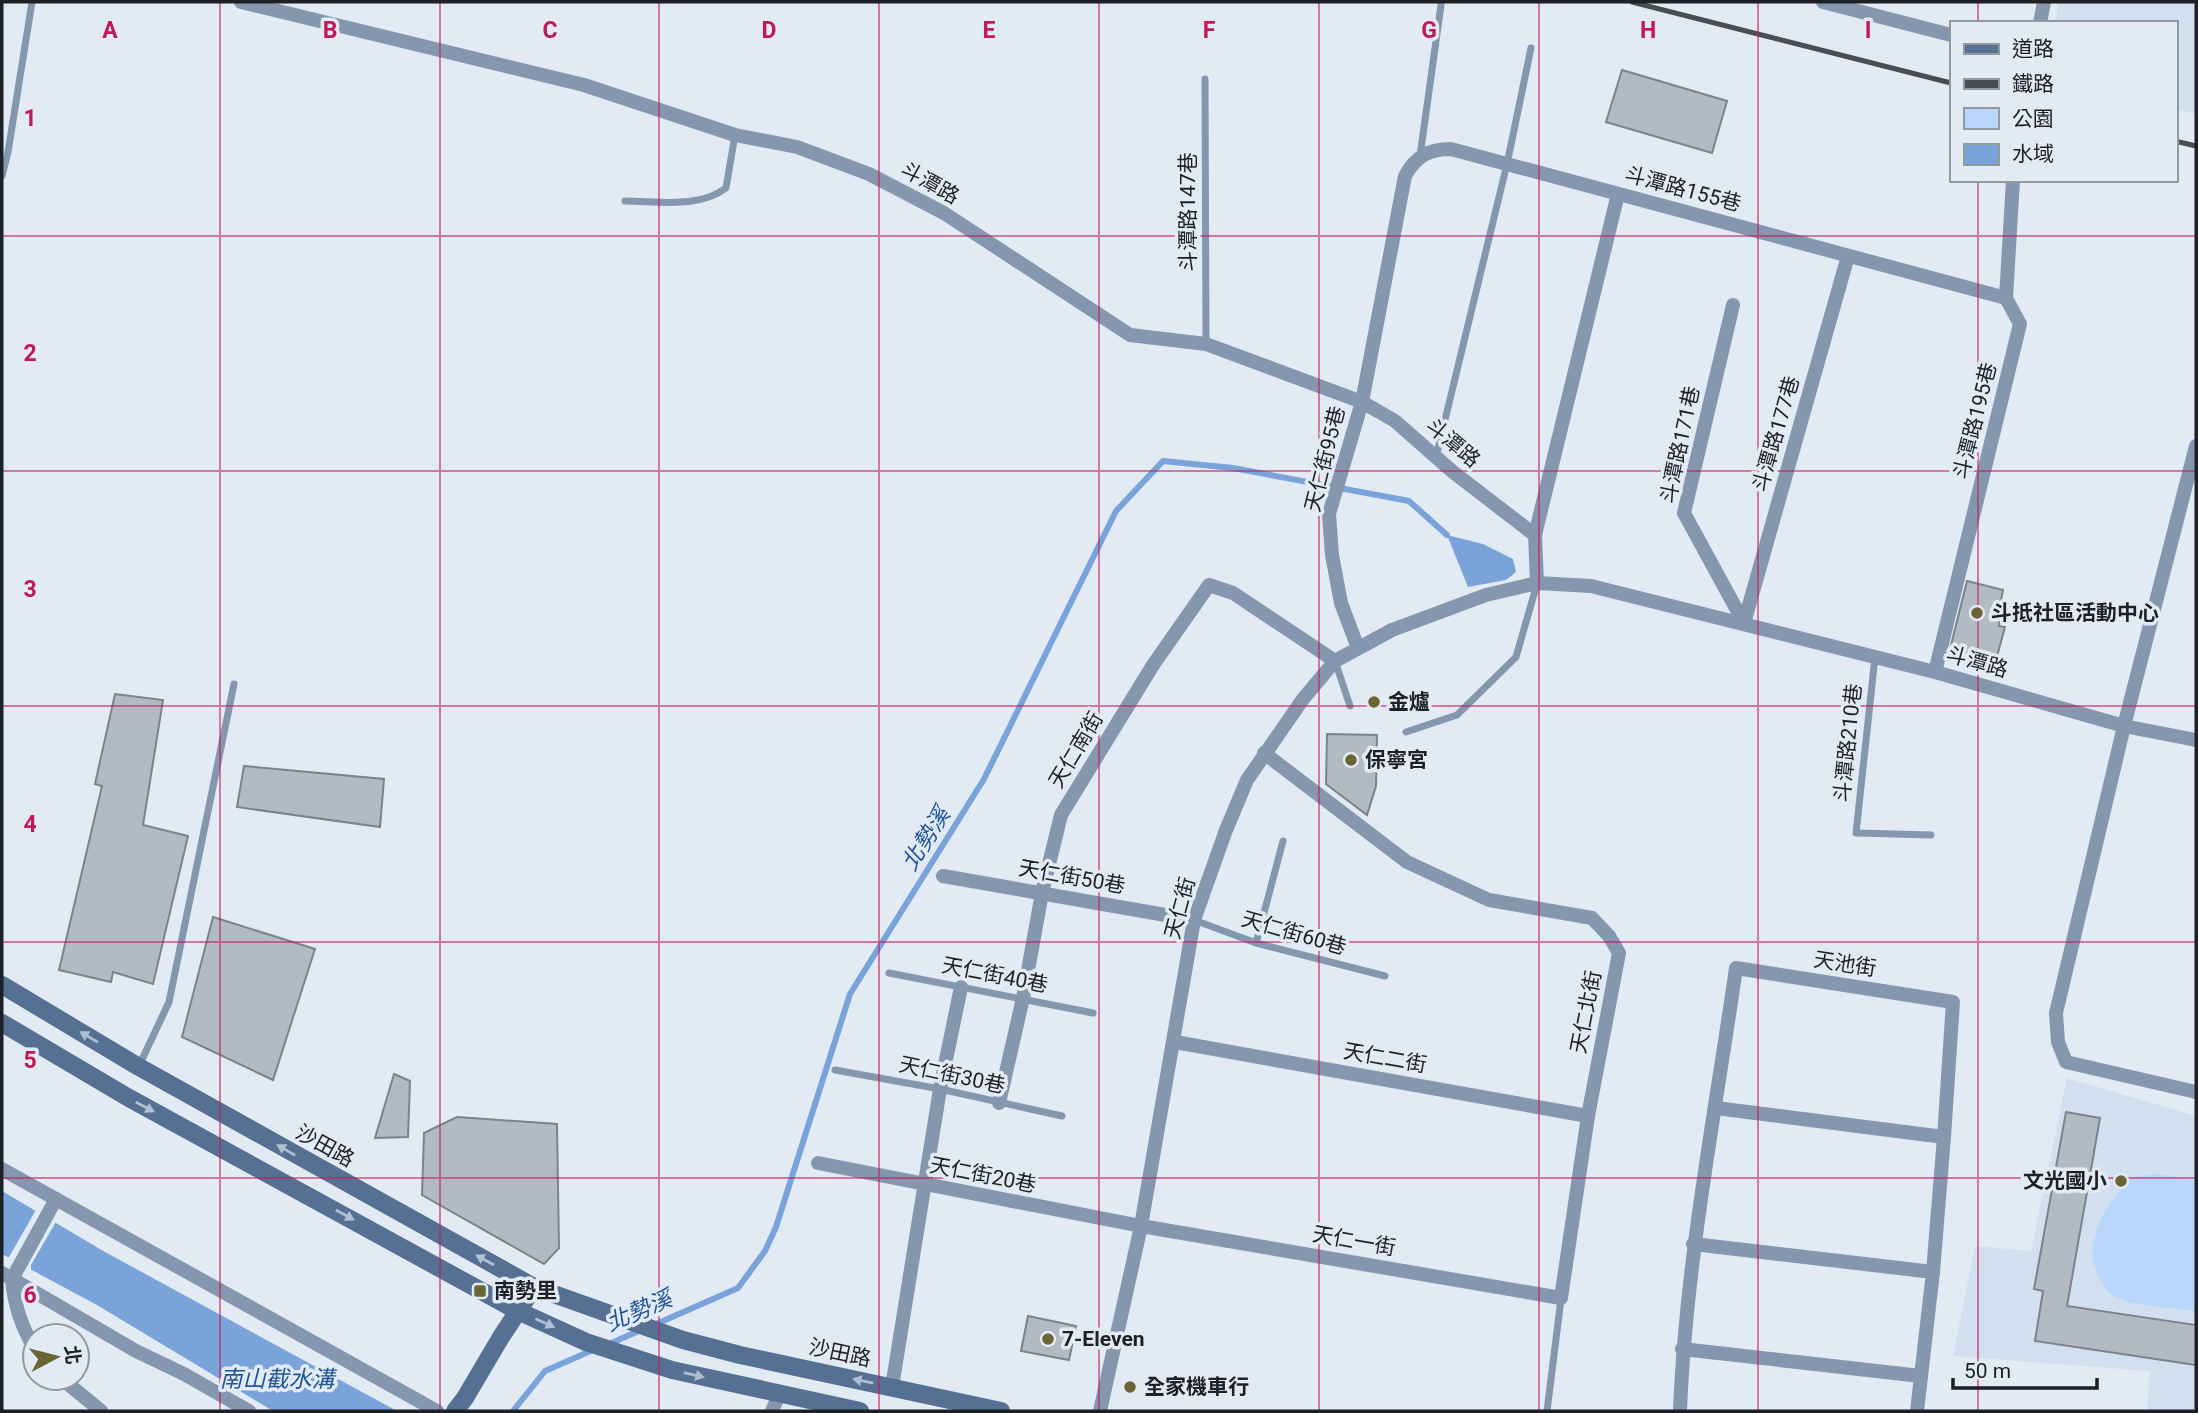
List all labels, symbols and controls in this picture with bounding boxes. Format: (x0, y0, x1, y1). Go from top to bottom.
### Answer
text: A (102, 17, 118, 44)
text: B (323, 17, 337, 44)
text: C (542, 17, 558, 44)
text: D (762, 17, 776, 44)
text: E (983, 17, 996, 44)
text: F (1203, 17, 1216, 44)
text: G (1421, 17, 1437, 44)
text: H (1640, 17, 1656, 44)
text: I (1865, 17, 1871, 44)
legend (1950, 21, 2177, 182)
text: 道路 (2012, 37, 2054, 61)
text: 鐵路 (2012, 72, 2054, 96)
text: 1 (23, 105, 37, 132)
text: 公園 (2012, 107, 2054, 131)
text: 水域 (2012, 142, 2054, 166)
street label: 斗潭路147巷 (1176, 152, 1200, 272)
street label: 斗潭路 (897, 157, 963, 209)
street label: 斗潭路155巷 (1622, 162, 1744, 216)
text: 2 (23, 340, 37, 367)
street label: 斗潭路195巷 (1949, 360, 2001, 482)
street label: 斗潭路177巷 (1748, 373, 1804, 495)
street label: 斗潭路171巷 (1656, 384, 1704, 506)
street label: 天仁街95巷 (1300, 404, 1350, 514)
street label: 斗潭路 (1421, 414, 1485, 472)
text: 3 (23, 576, 37, 603)
place label: 斗抵社區活動中心 (1991, 601, 2159, 625)
marker: 斗抵社區活動中心 (1969, 605, 1985, 621)
street label: 斗潭路 (1943, 642, 2011, 682)
street label: 斗潭路210巷 (1830, 682, 1866, 804)
place label: 金爐 (1388, 690, 1430, 714)
marker: 金爐 (1366, 694, 1382, 710)
street label: 天仁南街 (1044, 708, 1108, 792)
place label: 保寧宮 (1365, 748, 1428, 772)
marker: 保寧宮 (1343, 752, 1359, 768)
water label: 北勢溪 (896, 800, 957, 875)
text: 4 (23, 811, 37, 838)
street label: 天仁街50巷 (1017, 856, 1127, 898)
street label: 天仁街 (1160, 874, 1200, 942)
street label: 天仁街60巷 (1239, 907, 1349, 959)
street label: 天池街 (1812, 947, 1878, 981)
street label: 天仁街40巷 (940, 953, 1050, 997)
street label: 天仁北街 (1566, 968, 1606, 1056)
one-way arrow (79, 1031, 98, 1043)
street label: 天仁二街 (1342, 1039, 1428, 1077)
text: 5 (23, 1047, 37, 1074)
street label: 天仁街30巷 (897, 1052, 1007, 1098)
one-way arrow (136, 1101, 155, 1113)
street label: 沙田路 (292, 1120, 358, 1172)
one-way arrow (276, 1144, 296, 1156)
street label: 天仁街20巷 (928, 1153, 1038, 1197)
place label: 文光國小 (2023, 1169, 2107, 1193)
marker: 文光國小 (2113, 1173, 2129, 1189)
one-way arrow (336, 1209, 355, 1221)
street label: 天仁一街 (1311, 1222, 1397, 1260)
one-way arrow (475, 1254, 495, 1266)
place label: 南勢里 (494, 1279, 557, 1303)
text: 6 (23, 1282, 37, 1309)
marker: 南勢里 (472, 1283, 488, 1299)
water label: 北勢溪 (602, 1284, 679, 1337)
one-way arrow (535, 1318, 556, 1329)
north arrow (21, 1322, 91, 1392)
place label: 7-Eleven (1062, 1327, 1145, 1351)
marker: 7-Eleven (1040, 1331, 1056, 1347)
street label: 沙田路 (807, 1335, 873, 1371)
text: 北 (60, 1344, 85, 1366)
scale bar (1953, 1346, 2096, 1390)
text: 50 m (1964, 1359, 2011, 1383)
water label: 南山截水溝 (220, 1366, 338, 1393)
one-way arrow (683, 1370, 705, 1381)
one-way arrow (852, 1375, 874, 1386)
place label: 全家機車行 (1144, 1375, 1249, 1399)
marker: 全家機車行 (1122, 1379, 1138, 1395)

